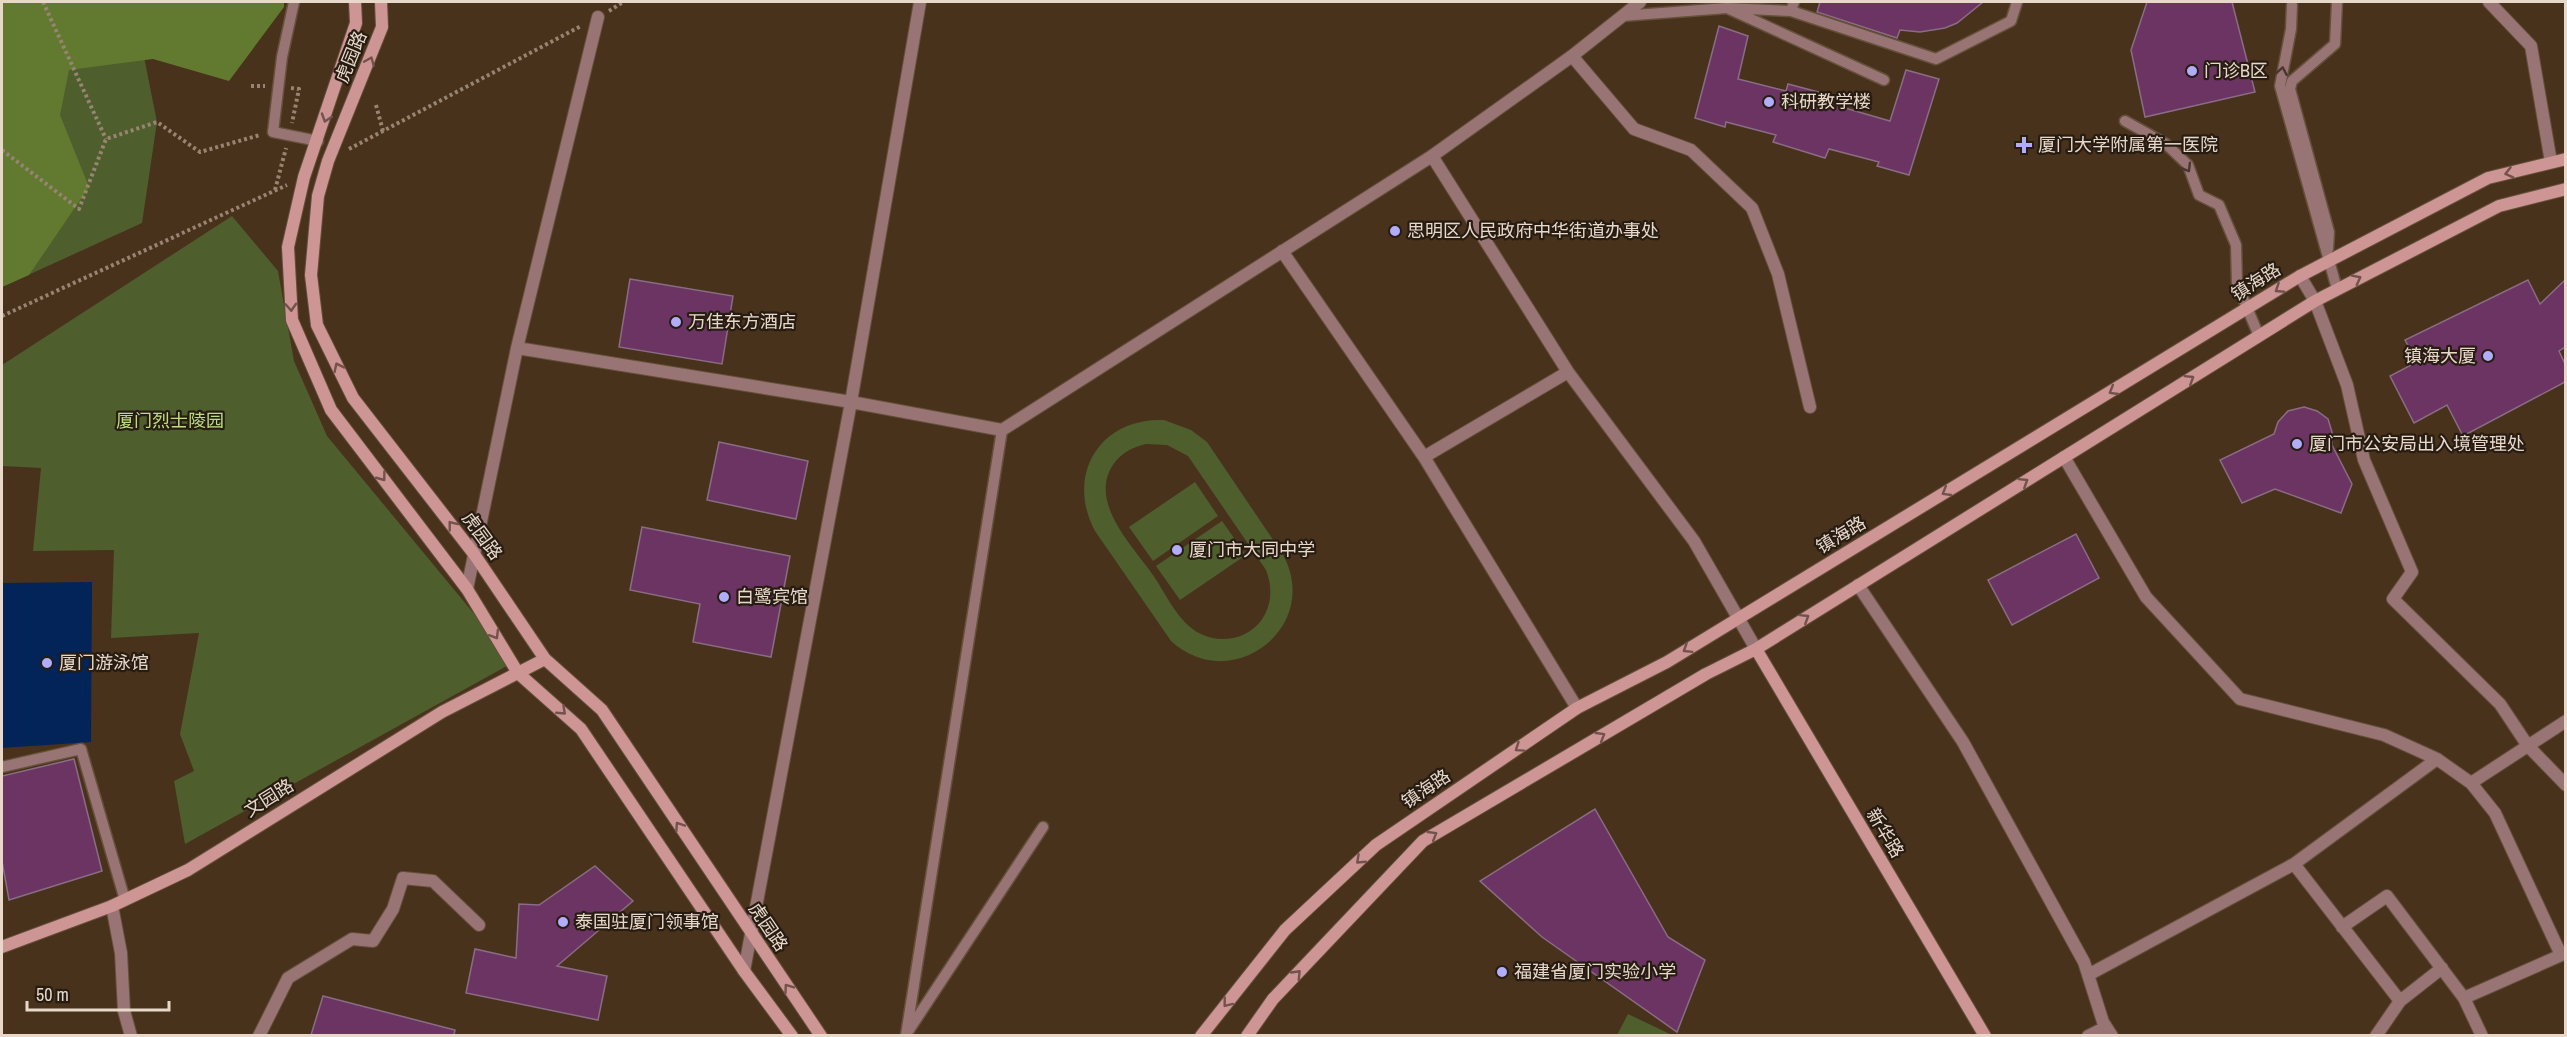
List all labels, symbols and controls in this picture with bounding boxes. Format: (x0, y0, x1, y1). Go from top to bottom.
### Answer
street label: 虎园路 (329, 27, 372, 87)
one-way arrow (363, 57, 375, 68)
place label: 门诊B区 (2204, 58, 2268, 83)
marker: 门诊B区 (2185, 64, 2199, 78)
one-way arrow (2275, 66, 2288, 76)
place label: 科研教学楼 (1781, 89, 1871, 114)
marker: 科研教学楼 (1762, 95, 1776, 109)
one-way arrow (320, 112, 333, 123)
place label: 厦门大学附属第一医院 (2038, 132, 2218, 157)
marker: 厦门大学附属第一医院 (2015, 136, 2033, 154)
one-way arrow (2180, 162, 2191, 172)
one-way arrow (2504, 165, 2514, 178)
place label: 思明区人民政府中华街道办事处 (1407, 218, 1659, 243)
marker: 思明区人民政府中华街道办事处 (1388, 224, 1402, 238)
street label: 镇海路 (2226, 257, 2285, 306)
one-way arrow (2351, 275, 2362, 286)
one-way arrow (2275, 281, 2285, 293)
one-way arrow (284, 303, 297, 312)
place label: 万佳东方酒店 (688, 309, 796, 334)
marker: 万佳东方酒店 (669, 315, 683, 329)
place label: 镇海大厦 (2404, 343, 2476, 368)
marker: 镇海大厦 (2481, 349, 2495, 363)
one-way arrow (334, 362, 346, 373)
one-way arrow (2184, 374, 2194, 386)
one-way arrow (2109, 384, 2119, 396)
park label: 厦门烈士陵园 (116, 408, 224, 433)
place label: 厦门市公安局出入境管理处 (2309, 431, 2525, 456)
marker: 厦门市公安局出入境管理处 (2290, 437, 2304, 451)
one-way arrow (374, 470, 385, 481)
one-way arrow (2018, 477, 2028, 489)
one-way arrow (1942, 485, 1952, 497)
street label: 虎园路 (456, 507, 508, 565)
street label: 镇海路 (1811, 510, 1870, 559)
one-way arrow (448, 520, 459, 531)
place label: 厦门市大同中学 (1189, 537, 1315, 562)
marker: 厦门市大同中学 (1170, 543, 1184, 557)
place label: 白鹭宾馆 (736, 584, 808, 609)
marker: 白鹭宾馆 (717, 590, 731, 604)
one-way arrow (1799, 613, 1809, 625)
one-way arrow (488, 629, 500, 639)
one-way arrow (1683, 642, 1693, 654)
place label: 厦门游泳馆 (59, 650, 149, 675)
marker: 厦门游泳馆 (40, 656, 54, 670)
one-way arrow (555, 704, 566, 715)
one-way arrow (1595, 731, 1605, 743)
one-way arrow (1514, 741, 1525, 752)
street label: 镇海路 (1396, 763, 1455, 814)
street label: 文园路 (239, 773, 298, 822)
street label: 新华路 (1861, 803, 1910, 862)
one-way arrow (675, 822, 686, 833)
one-way arrow (1427, 831, 1437, 843)
one-way arrow (1356, 853, 1366, 864)
street label: 虎园路 (743, 897, 794, 956)
place label: 泰国驻厦门领事馆 (575, 909, 719, 934)
marker: 泰国驻厦门领事馆 (556, 915, 570, 929)
place label: 福建省厦门实验小学 (1514, 959, 1676, 984)
marker: 福建省厦门实验小学 (1495, 965, 1509, 979)
one-way arrow (1289, 970, 1300, 981)
scale bar (27, 974, 170, 1012)
text: 50 m (36, 982, 69, 1007)
one-way arrow (784, 983, 795, 994)
one-way arrow (1224, 996, 1235, 1007)

